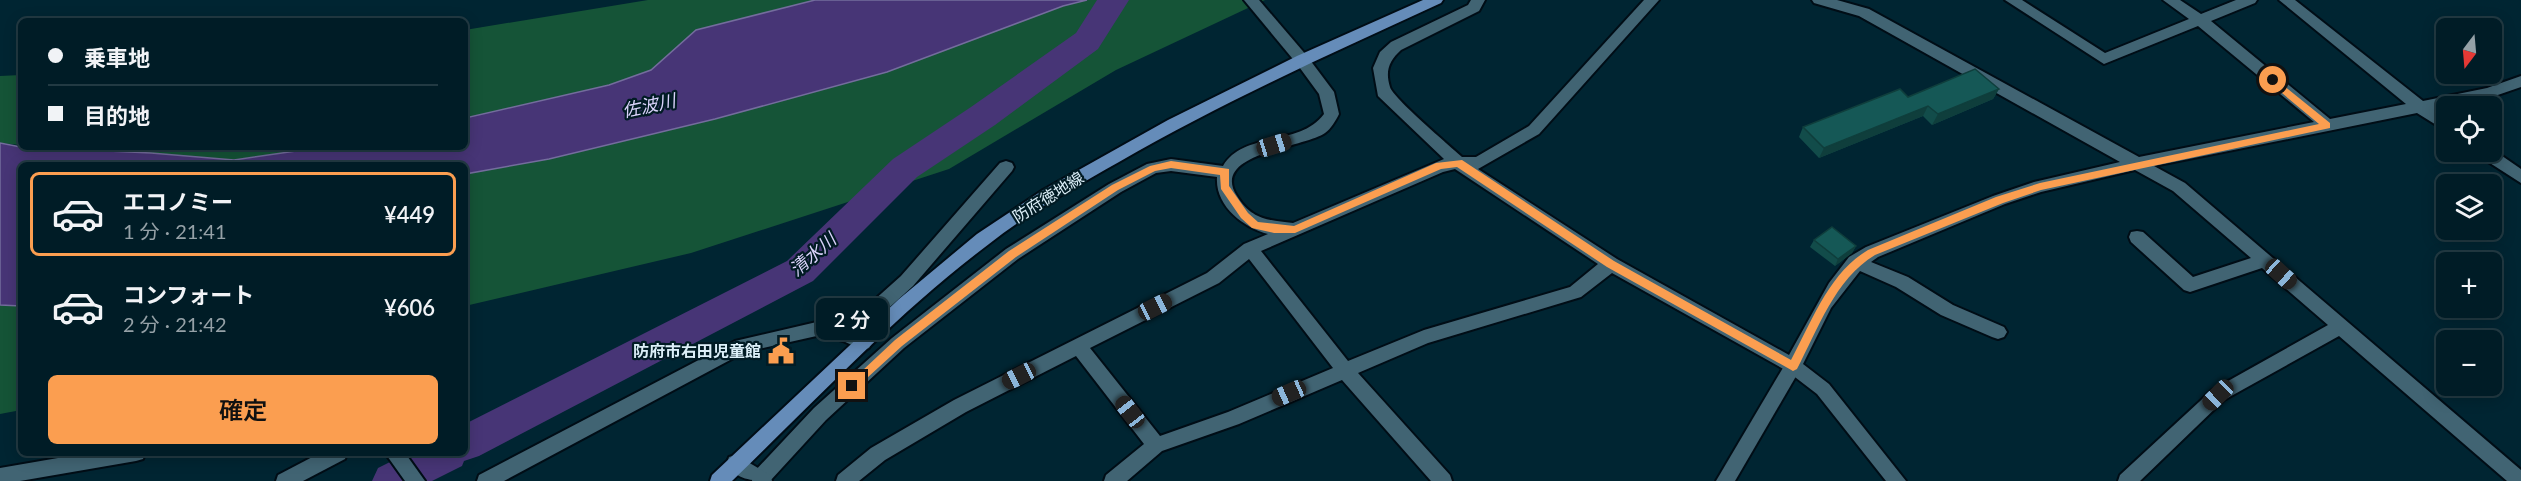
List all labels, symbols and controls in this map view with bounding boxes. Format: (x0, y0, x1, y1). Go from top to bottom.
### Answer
north arrow (2436, 18, 2502, 84)
map controls (2436, 18, 2502, 396)
text: 乗車地 (84, 44, 150, 71)
route start (2259, 66, 2286, 93)
water label: 佐波川 (620, 88, 679, 121)
button: locate (2436, 96, 2502, 162)
text: 目的地 (84, 102, 150, 129)
car (1254, 131, 1294, 159)
street label: 防府徳地線 (1009, 167, 1087, 226)
button: layers (2436, 174, 2502, 240)
icon: car (51, 187, 105, 241)
text: エコノミー (123, 188, 233, 215)
text: ¥449 (384, 201, 435, 228)
text: 1 分 · 21:41 (123, 219, 227, 243)
water label: 清水川 (785, 227, 841, 280)
button: + (2436, 252, 2502, 318)
car (2262, 255, 2300, 293)
icon: car (51, 280, 105, 334)
text: コンフォート (123, 281, 254, 308)
car (1135, 291, 1175, 323)
text: ¥606 (384, 294, 435, 321)
callout: 2 分 (816, 299, 888, 341)
text: 2 分 (834, 307, 870, 331)
text: 2 分 · 21:42 (123, 312, 227, 336)
button: − (2436, 330, 2502, 396)
public building icon: 防府市右田児童館 (766, 336, 796, 366)
place label: 防府市右田児童館 (633, 341, 761, 360)
car (999, 360, 1039, 392)
route end (838, 372, 865, 399)
button: 確定 (48, 375, 438, 444)
car (2199, 376, 2237, 414)
car (1269, 377, 1309, 409)
car (1112, 392, 1148, 432)

